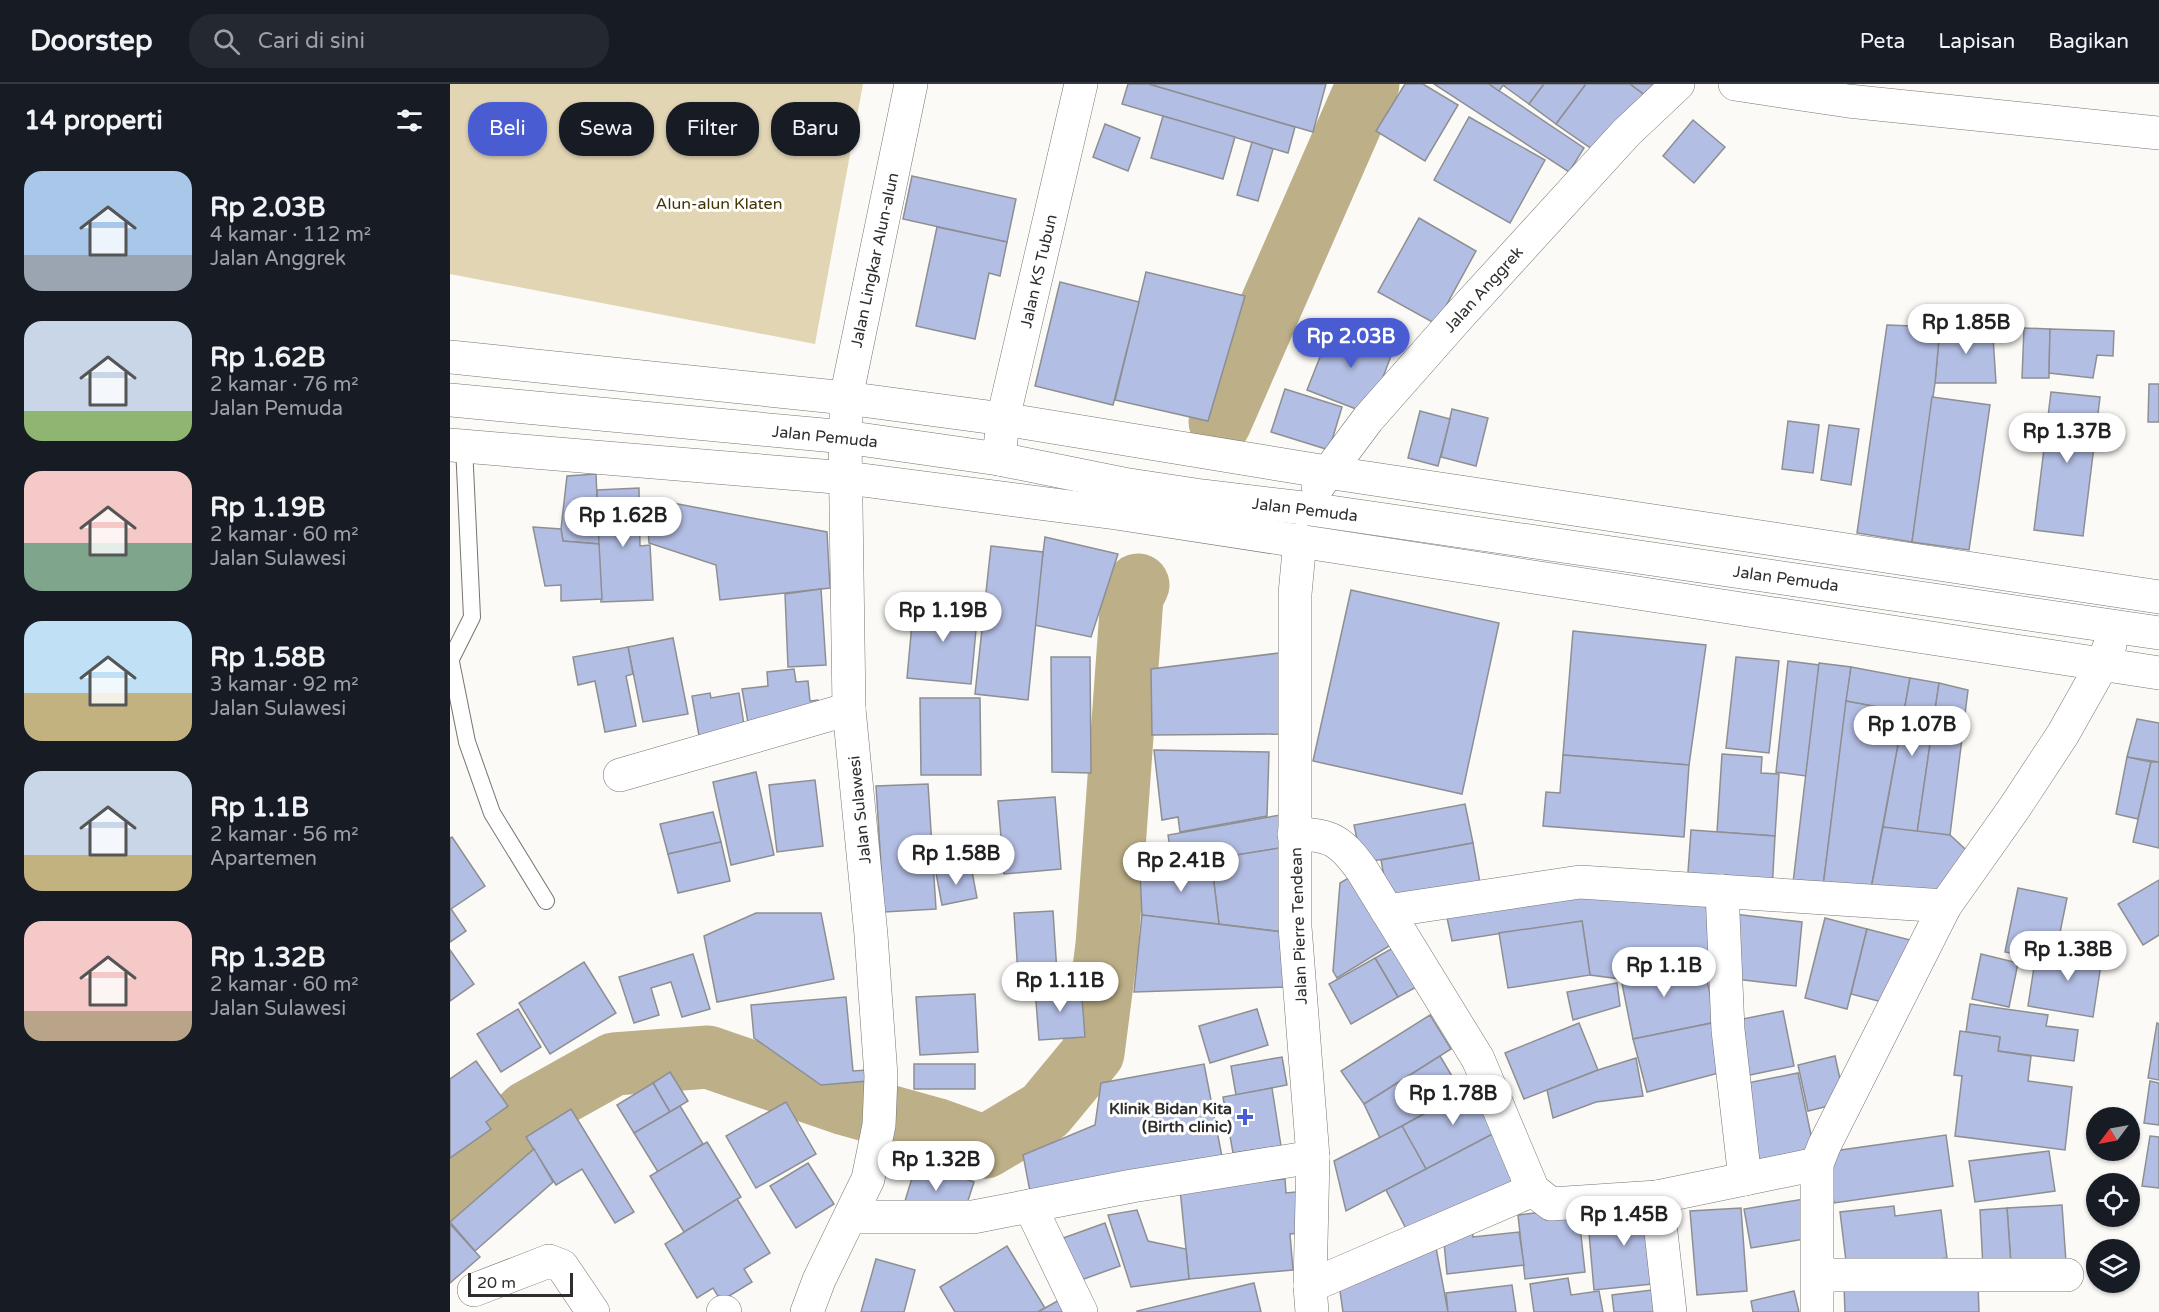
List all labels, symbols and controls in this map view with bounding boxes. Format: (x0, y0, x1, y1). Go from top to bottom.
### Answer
search box (189, 14, 609, 68)
text: Doorstep (30, 24, 153, 58)
icon: search (210, 25, 243, 58)
text: Cari di sini (258, 28, 365, 54)
text: Peta (1860, 29, 1905, 54)
text: Lapisan (1938, 29, 2015, 54)
text: Bagikan (2048, 29, 2129, 54)
chip: Beli (468, 102, 547, 156)
chip: Sewa (559, 102, 654, 156)
chip: Filter (666, 102, 759, 156)
chip: Baru (771, 102, 860, 156)
icon: filters (393, 104, 426, 137)
text: 14 properti (24, 105, 163, 136)
street label: Jalan Lingkar Alun-alun (847, 171, 903, 350)
text: Rp 2.03B (210, 192, 325, 223)
park label: Alun-alun Klaten (656, 194, 782, 214)
icon: home (72, 195, 144, 267)
street label: Jalan KS Tubun (1016, 212, 1062, 330)
text: 4 kamar · 112 m² (210, 223, 371, 247)
street label: Jalan Anggrek (1440, 242, 1528, 337)
text: Jalan Anggrek (210, 247, 346, 271)
pin: Rp 1.85B (1904, 304, 2028, 355)
text: Rp 1.85B (1922, 311, 2010, 335)
pin: Rp 2.03B (1289, 318, 1413, 369)
text: Rp 2.03B (1307, 325, 1395, 349)
text: Rp 1.62B (210, 342, 325, 373)
icon: home (72, 345, 144, 417)
text: 2 kamar · 76 m² (210, 373, 359, 397)
text: Jalan Pemuda (210, 397, 343, 421)
pin: Rp 1.37B (2005, 413, 2129, 464)
text: Rp 1.37B (2023, 420, 2111, 444)
street label: Jalan Pemuda (771, 421, 879, 452)
text: Rp 1.19B (210, 492, 325, 523)
street label: Jalan Pemuda (1251, 494, 1359, 526)
icon: home (72, 495, 144, 567)
pin: Rp 1.62B (561, 497, 685, 548)
text: Rp 1.62B (579, 504, 667, 528)
text: 2 kamar · 60 m² (210, 523, 359, 547)
text: Jalan Sulawesi (210, 547, 346, 571)
street label: Jalan Pemuda (1732, 562, 1840, 596)
pin: Rp 1.19B (881, 592, 1005, 643)
text: Rp 1.19B (899, 599, 987, 623)
text: Rp 1.58B (210, 642, 325, 673)
icon: home (72, 645, 144, 717)
text: 3 kamar · 92 m² (210, 673, 359, 697)
text: Jalan Sulawesi (210, 697, 346, 721)
pin: Rp 1.07B (1850, 706, 1974, 757)
text: Rp 1.07B (1868, 713, 1956, 737)
street label: Jalan Sulawesi (844, 755, 876, 865)
text: Rp 1.1B (210, 792, 309, 823)
icon: home (72, 795, 144, 867)
text: 2 kamar · 56 m² (210, 823, 359, 847)
pin: Rp 1.58B (894, 835, 1018, 886)
text: Rp 1.58B (912, 842, 1000, 866)
pin: Rp 2.41B (1119, 842, 1243, 893)
text: Apartemen (210, 847, 317, 871)
street label: Jalan Pierre Tendean (1286, 847, 1312, 1005)
text: Rp 2.41B (1137, 849, 1225, 873)
pin: Rp 1.38B (2006, 931, 2130, 982)
text: Rp 1.38B (2024, 938, 2112, 962)
text: Rp 1.32B (210, 942, 325, 973)
icon: home (72, 945, 144, 1017)
pin: Rp 1.1B (1609, 947, 1719, 998)
text: Rp 1.1B (1626, 954, 1702, 978)
pin: Rp 1.11B (998, 962, 1122, 1013)
text: Rp 1.11B (1016, 969, 1104, 993)
text: 2 kamar · 60 m² (210, 973, 359, 997)
text: Jalan Sulawesi (210, 997, 346, 1021)
pin: Rp 1.78B (1391, 1075, 1515, 1126)
text: Rp 1.78B (1409, 1082, 1497, 1106)
place label: Klinik Bidan Kita (Birth clinic) (1109, 1099, 1232, 1137)
north arrow (2086, 1107, 2140, 1161)
map controls (2086, 1107, 2140, 1293)
marker: Klinik Bidan Kita (Birth clinic) (1236, 1108, 1254, 1126)
pin: Rp 1.32B (874, 1141, 998, 1192)
text: Rp 1.32B (892, 1148, 980, 1172)
button: locate (2086, 1173, 2140, 1227)
pin: Rp 1.45B (1562, 1196, 1686, 1247)
text: Rp 1.45B (1580, 1203, 1668, 1227)
button: layers (2086, 1239, 2140, 1293)
scale bar (468, 1270, 573, 1298)
text: 20 m (477, 1273, 516, 1293)

